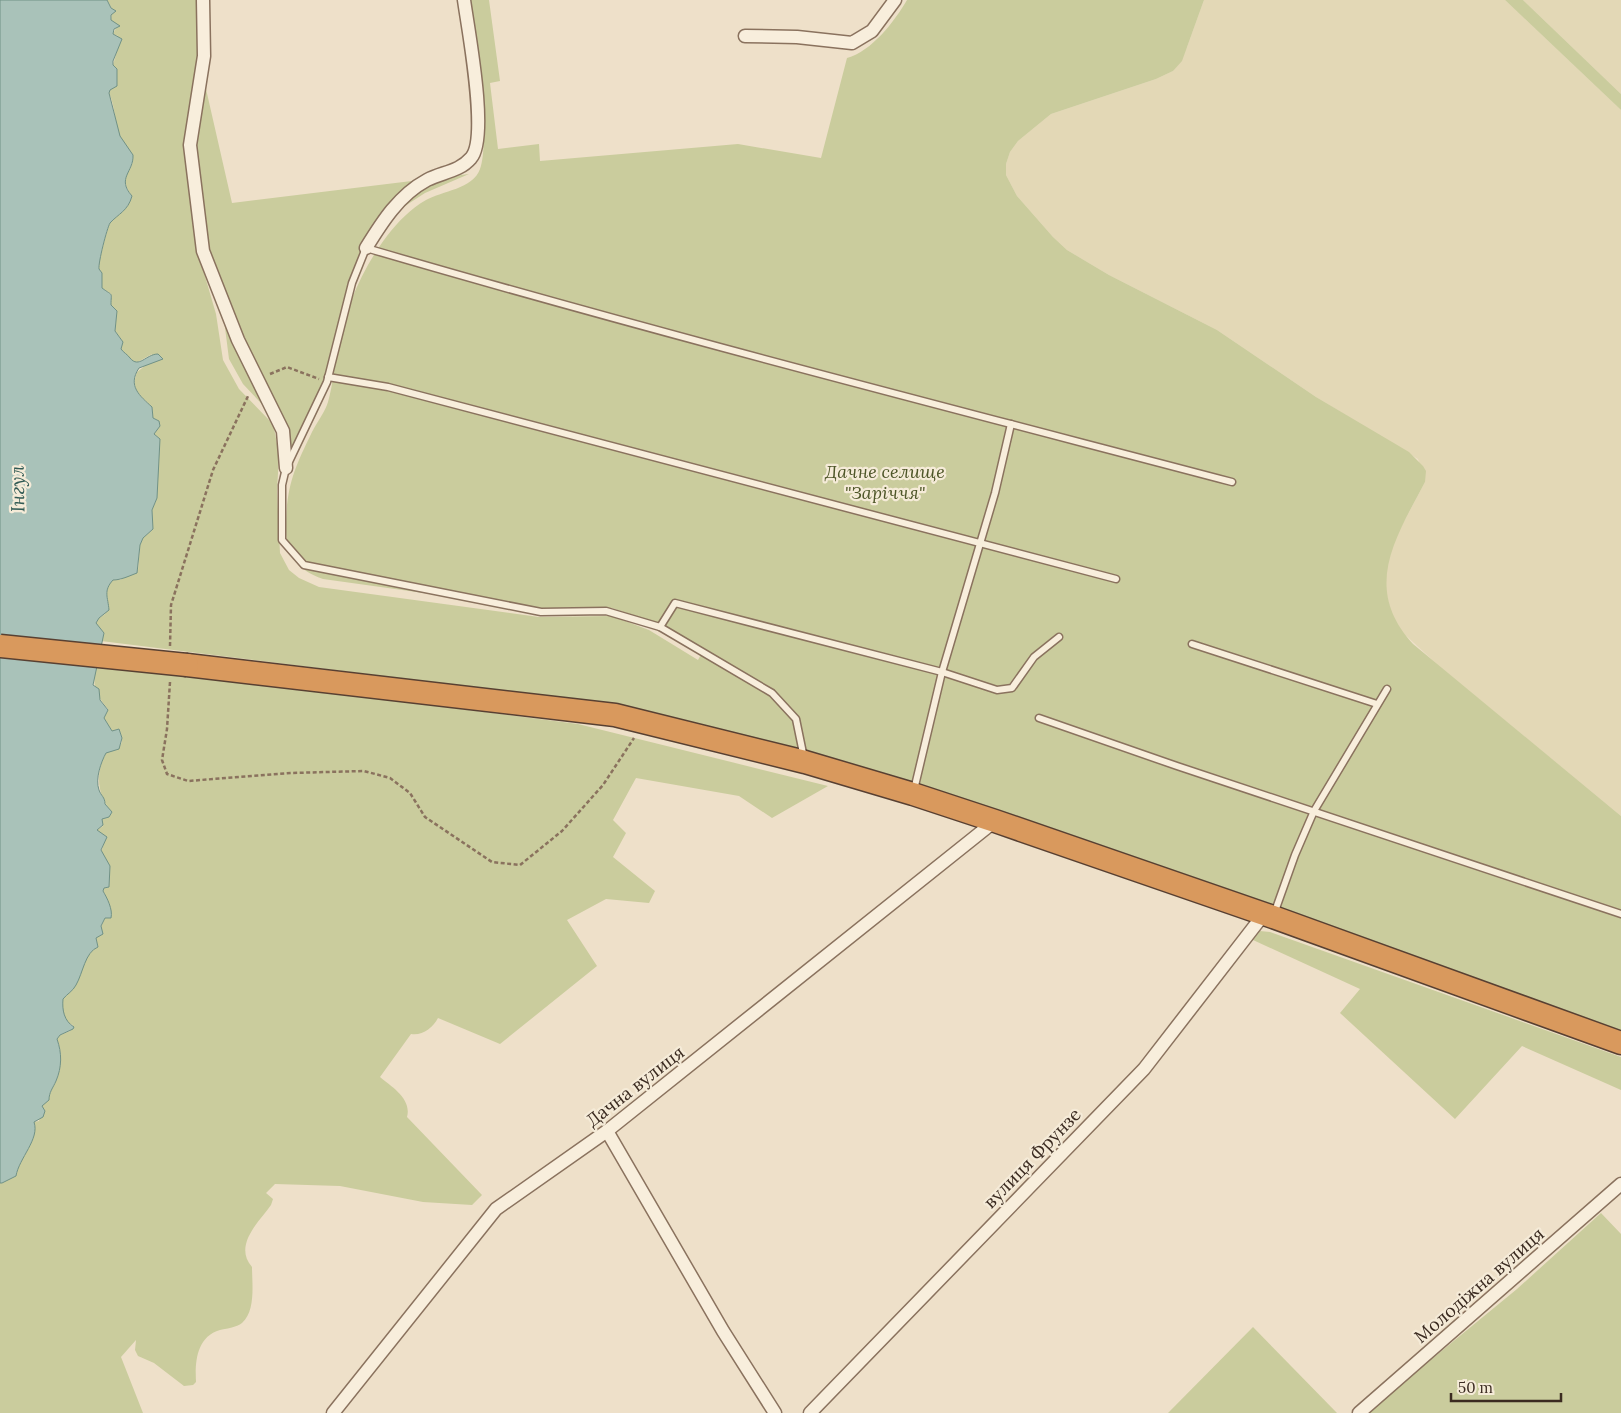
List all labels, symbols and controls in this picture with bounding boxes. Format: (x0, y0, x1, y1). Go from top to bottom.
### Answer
park label: Дачне селище "Заріччя" (824, 460, 945, 504)
water label: Інгул (5, 465, 29, 513)
street label: Дачна вулиця (581, 1040, 689, 1132)
street label: вулиця Фрунзе (978, 1103, 1086, 1213)
street label: Молодіжна вулиця (1409, 1222, 1549, 1348)
scale bar (1451, 1370, 1561, 1402)
text: 50 m (1458, 1378, 1493, 1397)

